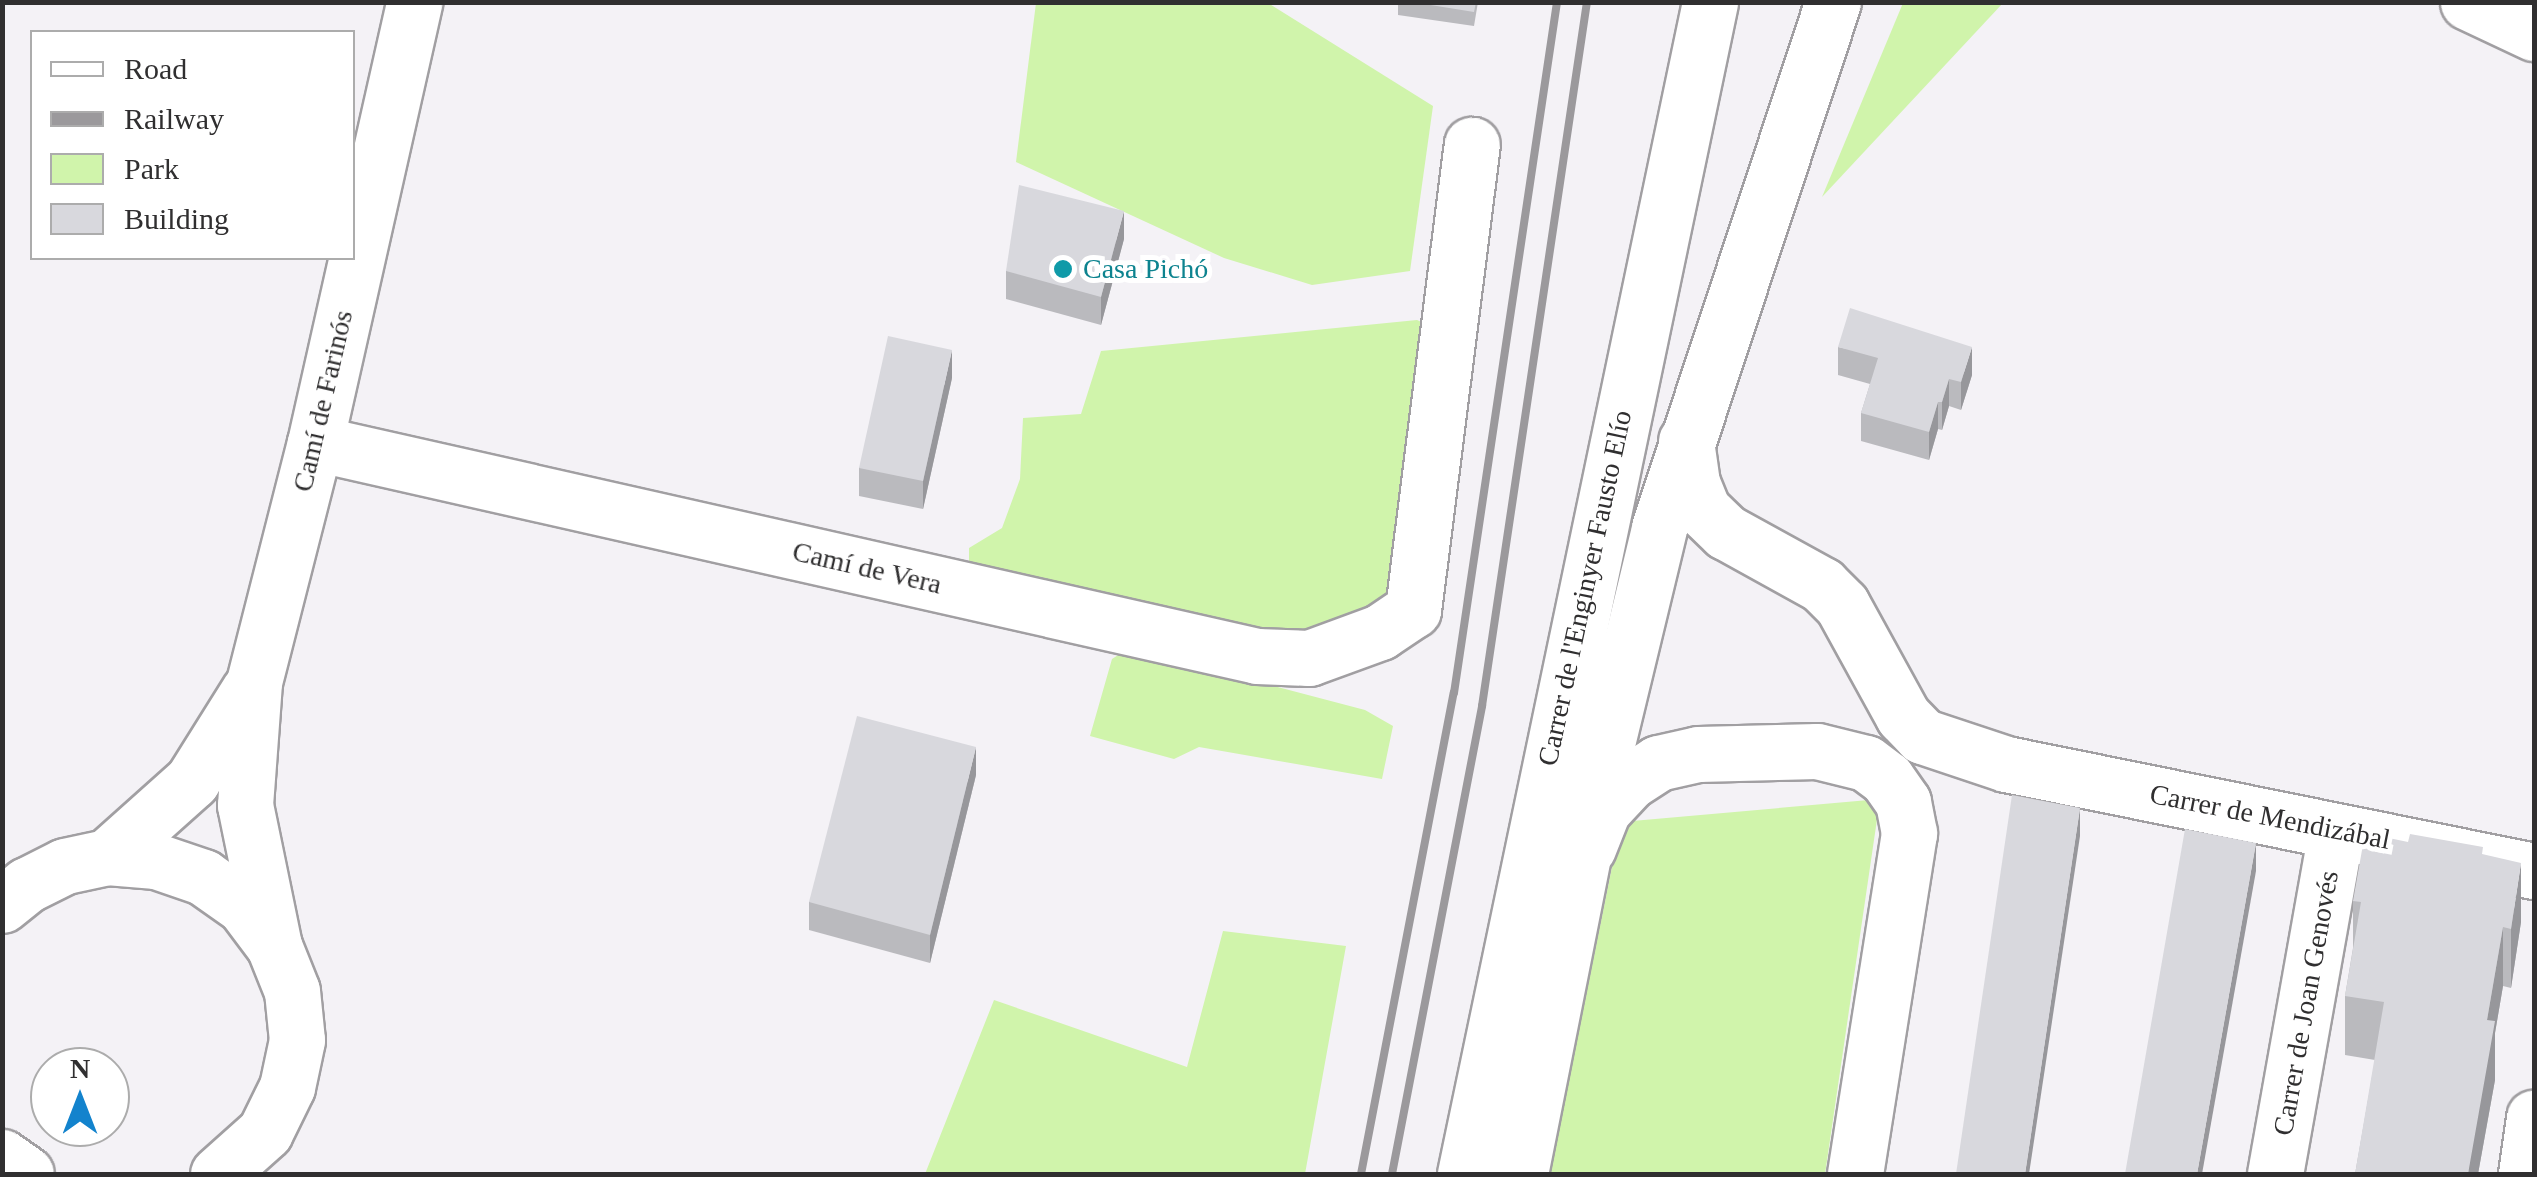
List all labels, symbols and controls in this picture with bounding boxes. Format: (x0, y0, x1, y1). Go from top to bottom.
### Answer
legend (30, 30, 355, 260)
text: Road (124, 52, 187, 85)
text: Railway (124, 102, 224, 135)
text: Park (124, 152, 179, 185)
text: Building (124, 202, 229, 235)
place label: Casa Pichó (1083, 252, 1208, 286)
marker: Casa Pichó (1052, 258, 1074, 280)
street label: Camí de Farinós (286, 307, 360, 495)
street label: Carrer de l'Enginyer Fausto Elío (1531, 407, 1639, 769)
street label: Camí de Vera (789, 534, 945, 602)
street label: Carrer de Mendizábal (2147, 777, 2393, 857)
street label: Carrer de Joan Genovés (2266, 868, 2346, 1138)
north arrow (30, 1047, 130, 1147)
text: N (70, 1053, 90, 1084)

